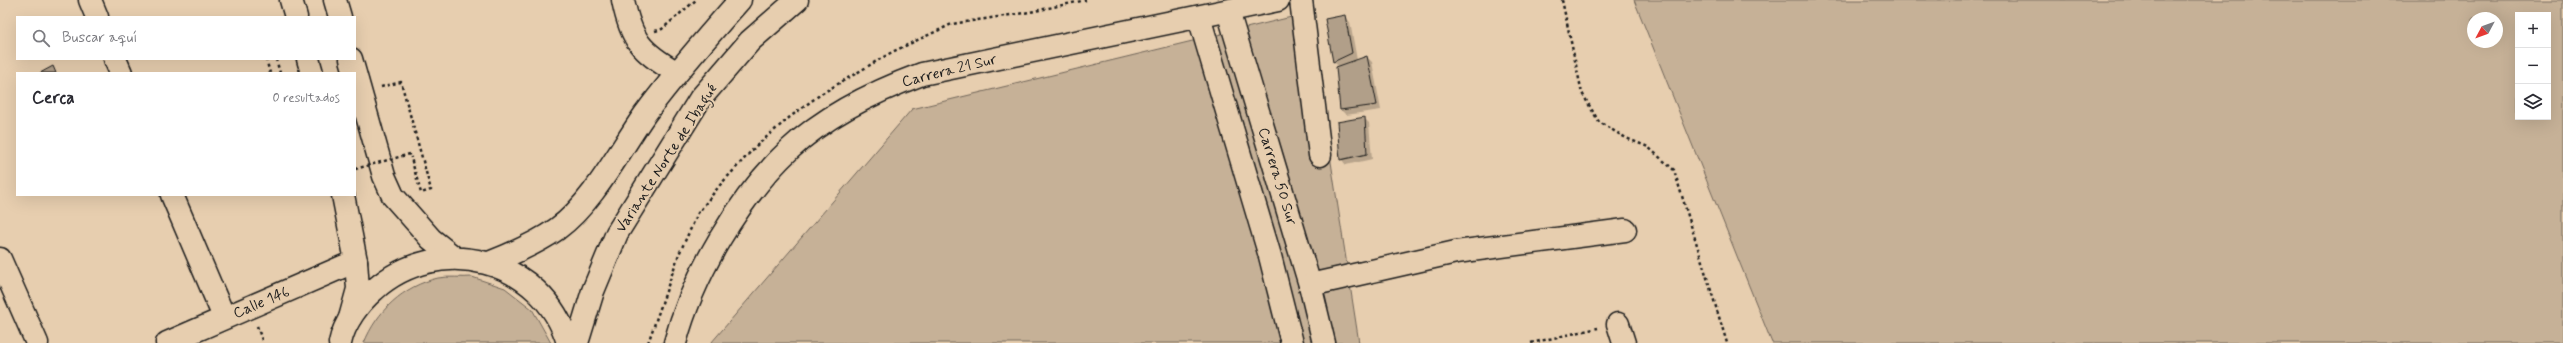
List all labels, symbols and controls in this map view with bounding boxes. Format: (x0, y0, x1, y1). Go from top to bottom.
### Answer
north arrow (2467, 12, 2503, 48)
map controls (2515, 12, 2551, 120)
button: + (2515, 12, 2551, 48)
search box (16, 16, 356, 60)
icon: search (30, 27, 52, 49)
text: Buscar aquí (62, 28, 137, 48)
button: − (2515, 48, 2551, 84)
street label: Carrera 21 Sur (900, 49, 999, 92)
street label: Variante Norte de Ibagué (611, 80, 724, 237)
button: layers (2515, 84, 2551, 120)
text: Cerca (32, 87, 75, 109)
text: 0 resultados (272, 90, 340, 107)
street label: Carrera 50 Sur (1253, 125, 1302, 228)
street label: Calle 146 (230, 282, 293, 324)

